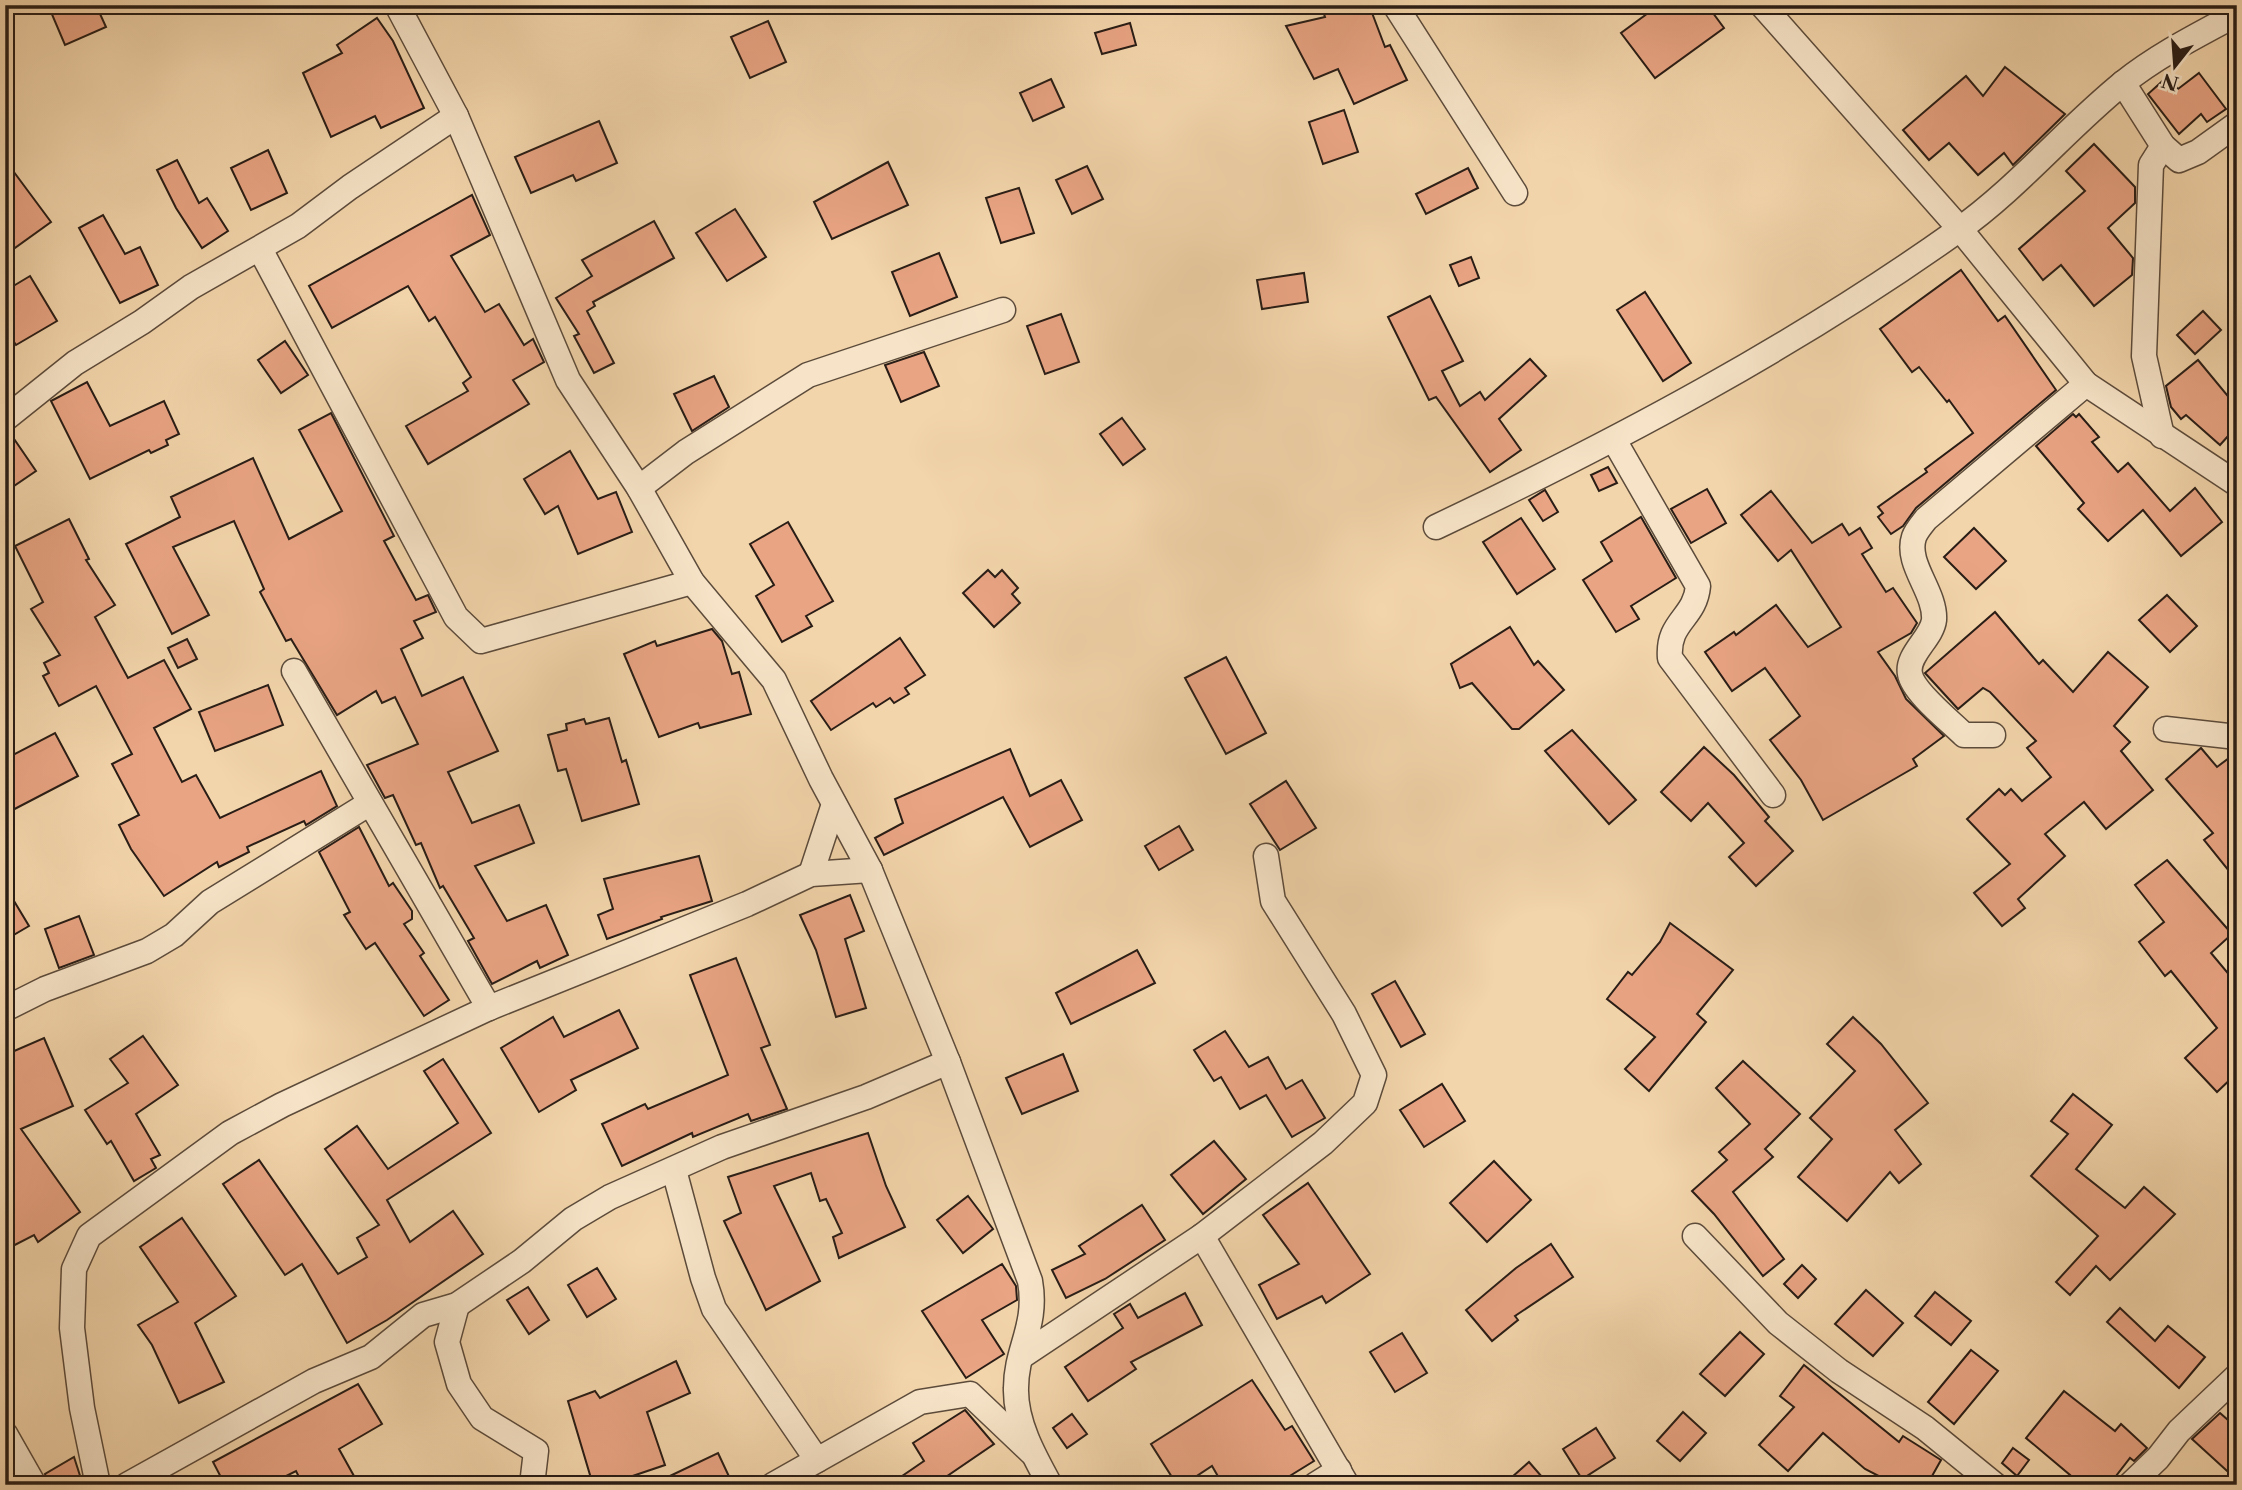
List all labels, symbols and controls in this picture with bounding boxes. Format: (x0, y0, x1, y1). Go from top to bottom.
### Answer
north arrow (2140, 32, 2210, 102)
text: N (2159, 68, 2181, 95)

